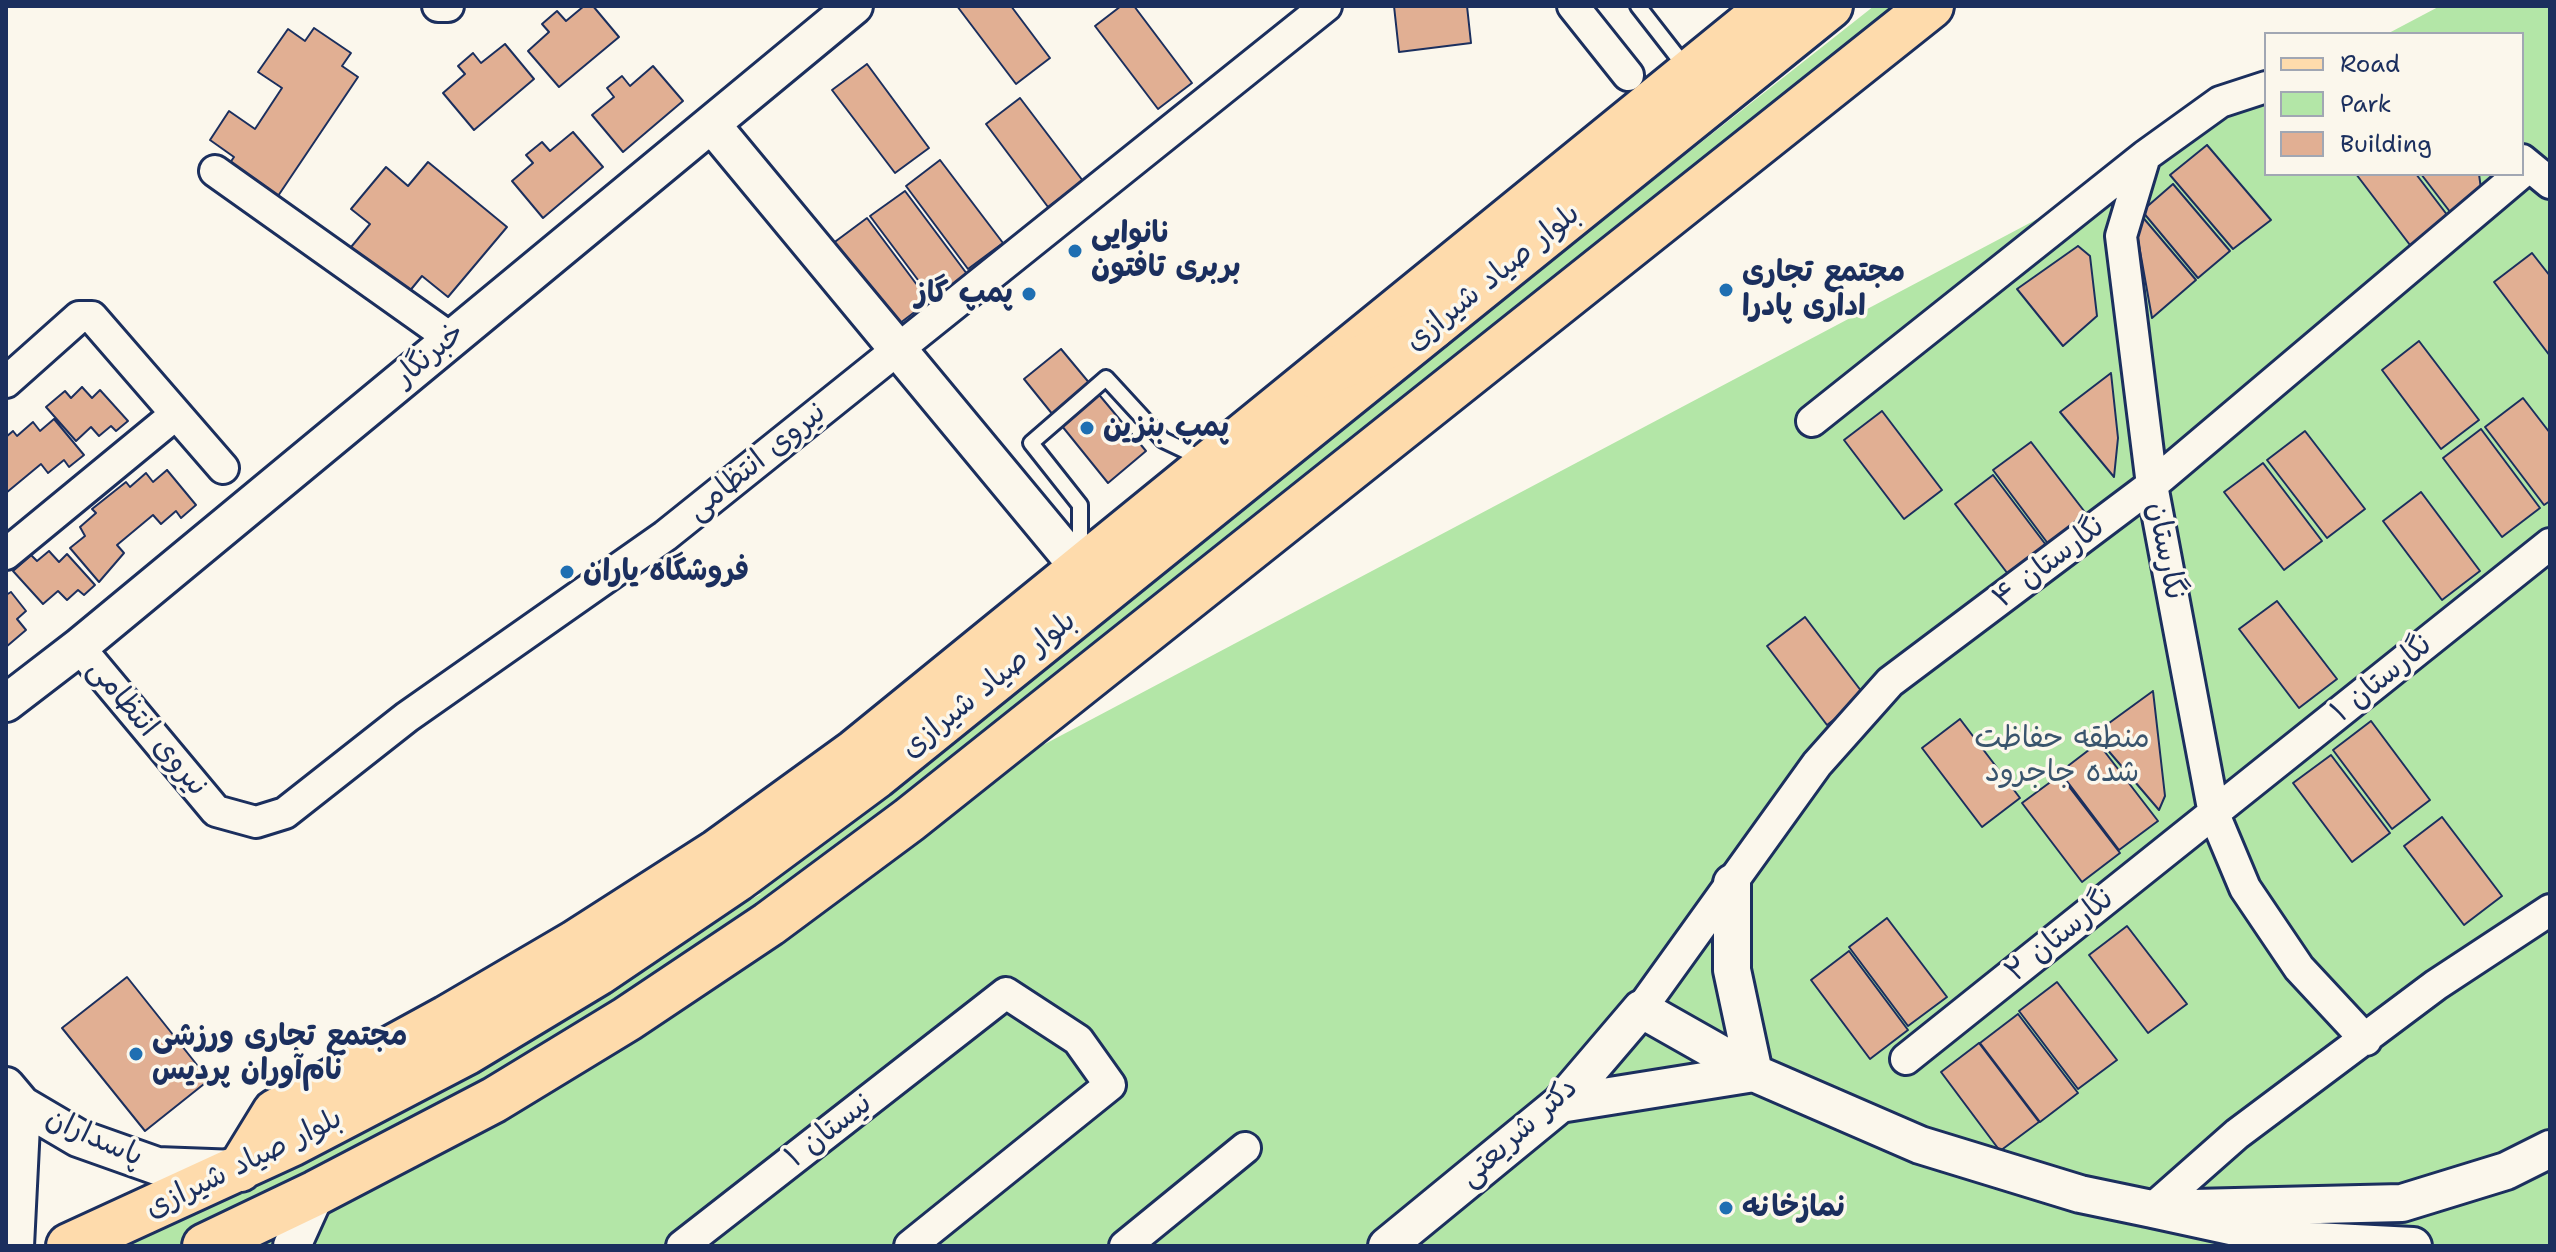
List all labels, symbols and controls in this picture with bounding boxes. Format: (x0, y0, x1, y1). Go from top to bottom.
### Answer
legend (2264, 32, 2524, 176)
text: Road (2340, 48, 2400, 80)
text: Park (2340, 88, 2392, 120)
text: Building (2340, 128, 2432, 160)
street label: بلوار صیاد شیرازی (1398, 196, 1588, 360)
place label: نانوایی بربری تافتون (1091, 216, 1241, 286)
marker: نانوایی بربری تافتون (1066, 242, 1084, 260)
place label: مجتمع تجاری اداری پادرا (1742, 255, 1905, 326)
place label: پمپ گاز (915, 276, 1013, 312)
marker: مجتمع تجاری اداری پادرا (1717, 281, 1735, 299)
marker: پمپ گاز (1020, 285, 1038, 303)
street label: خبرنگار (388, 315, 472, 395)
street label: نیروی انتظامی (680, 395, 834, 529)
place label: پمپ بنزین (1103, 410, 1229, 446)
marker: پمپ بنزین (1078, 419, 1096, 437)
street label: نگارستان (2138, 499, 2192, 603)
street label: نگارستان ۴ (1986, 509, 2112, 617)
place label: فروشگاه یاران (583, 554, 749, 590)
marker: فروشگاه یاران (558, 563, 576, 581)
street label: بلوار صیاد شیرازی (894, 603, 1084, 767)
street label: نگارستان ۱ (2324, 627, 2440, 731)
street label: نیروی انتظامی (79, 652, 215, 804)
park label: منطقه حفاظت شده جاجرود (1974, 721, 2150, 792)
street label: نگارستان ۲ (1999, 881, 2121, 991)
place label: مجتمع تجاری ورزشی نام‌آوران پردیس (152, 1019, 407, 1090)
marker: مجتمع تجاری ورزشی نام‌آوران پردیس (127, 1045, 145, 1063)
street label: دکتر شریعتی (1453, 1071, 1585, 1195)
street label: نیستان ۱ (778, 1086, 880, 1176)
street label: پاسداران (40, 1101, 148, 1175)
street label: بلوار صیاد شیرازی (140, 1101, 348, 1227)
place label: نمازخانه (1742, 1190, 1845, 1226)
marker: نمازخانه (1717, 1199, 1735, 1217)

